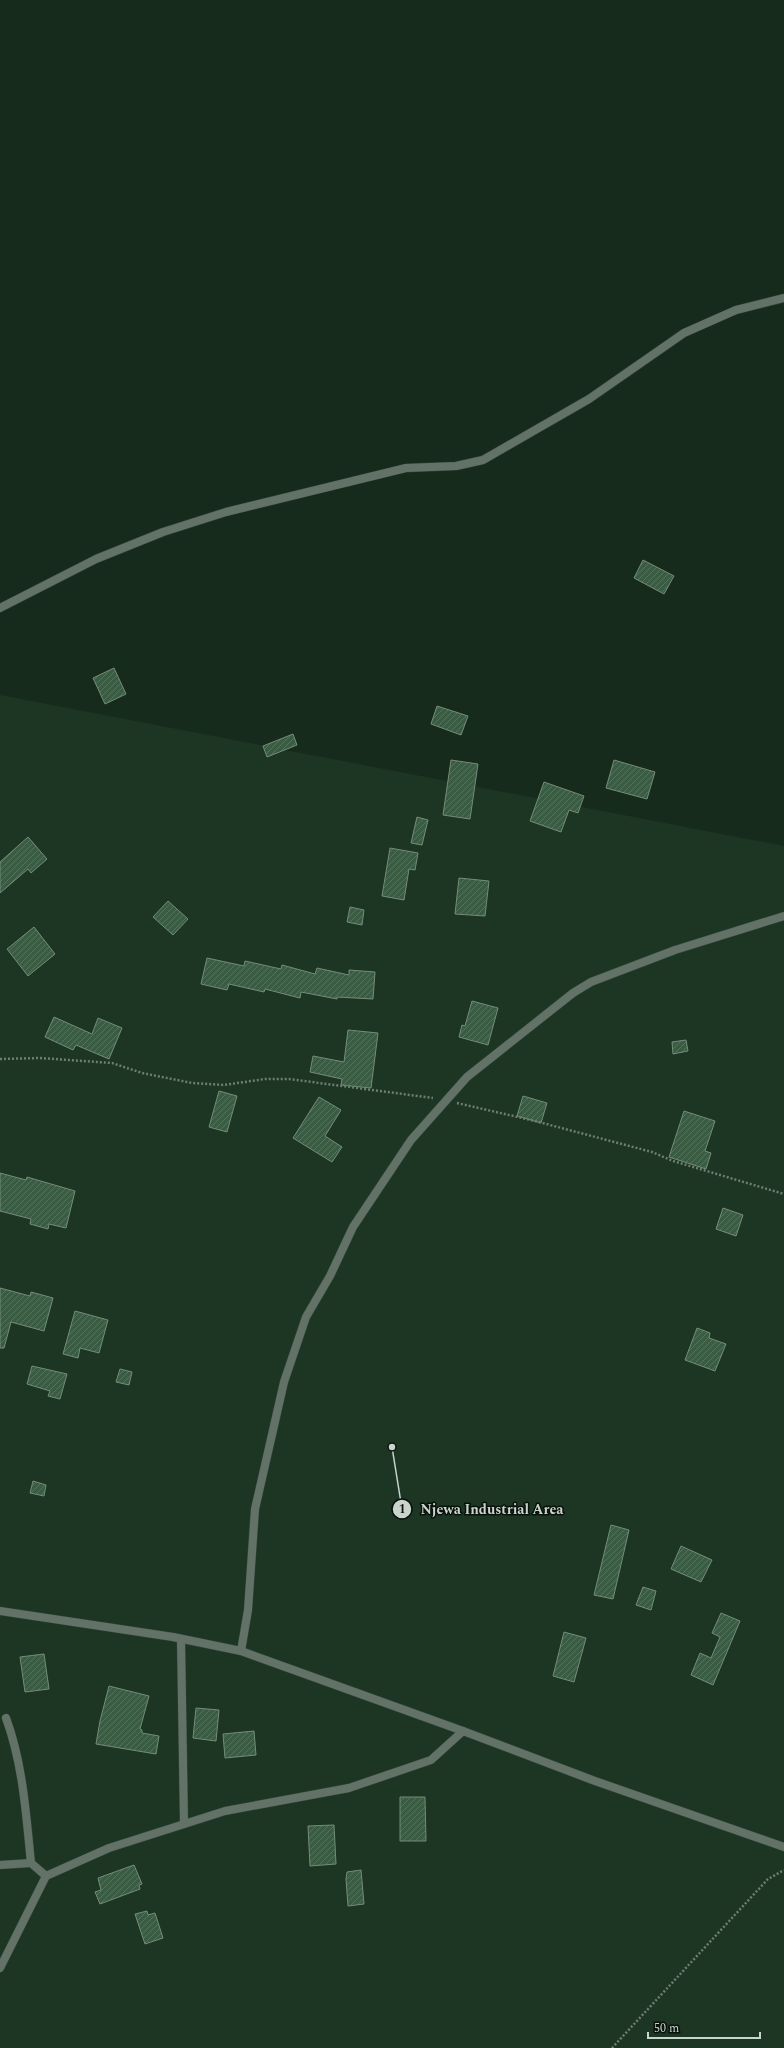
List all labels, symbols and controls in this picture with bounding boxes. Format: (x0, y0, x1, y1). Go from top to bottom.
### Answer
callout: Njewa Industrial Area (392, 1496, 571, 1522)
text: Njewa Industrial Area (420, 1499, 564, 1520)
text: 1 (399, 1500, 405, 1519)
scale bar (648, 2014, 760, 2040)
text: 50 m (654, 2019, 679, 2038)

